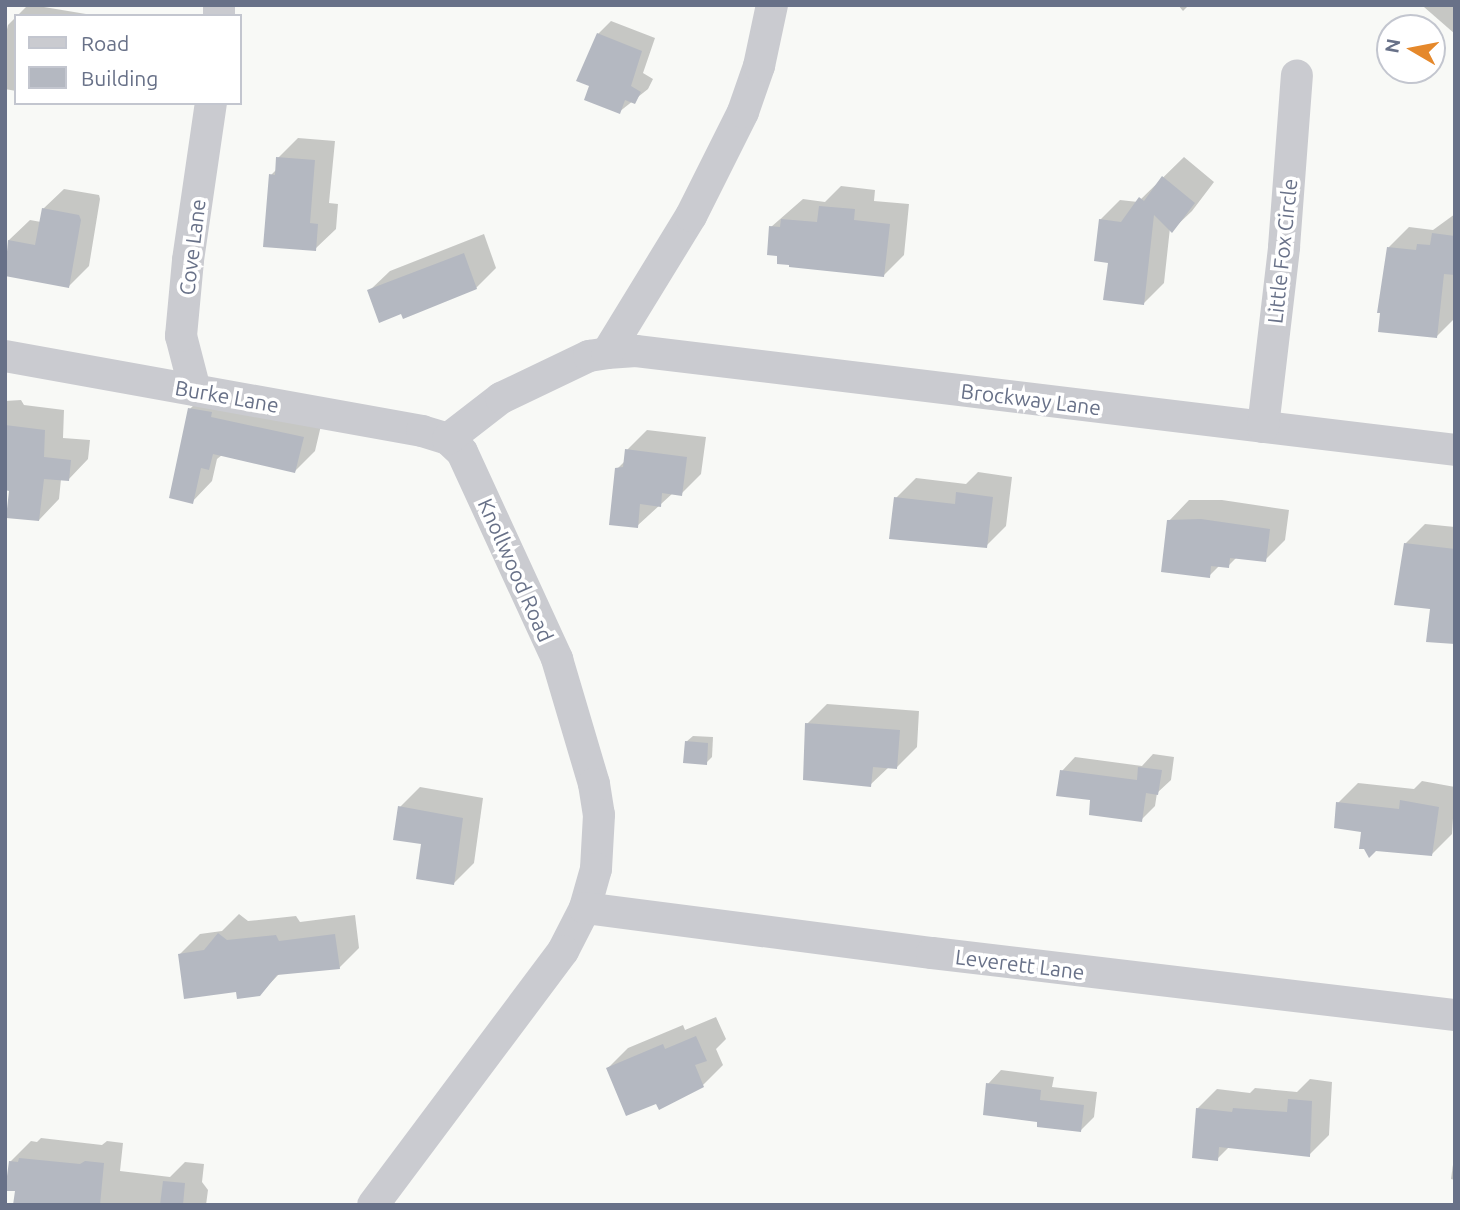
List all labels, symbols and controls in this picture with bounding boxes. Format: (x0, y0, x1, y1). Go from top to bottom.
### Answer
legend (14, 14, 242, 105)
north arrow (1376, 14, 1446, 84)
text: Road (81, 31, 129, 55)
text: N (1380, 37, 1404, 55)
text: Building (81, 66, 158, 90)
street label: Little Fox Circle (1262, 177, 1302, 325)
street label: Cove Lane (174, 197, 210, 297)
street label: Burke Lane (173, 374, 281, 418)
street label: Brockway Lane (959, 378, 1103, 420)
street label: Knollwood Road (473, 494, 559, 646)
street label: Leverett Lane (954, 944, 1086, 984)

